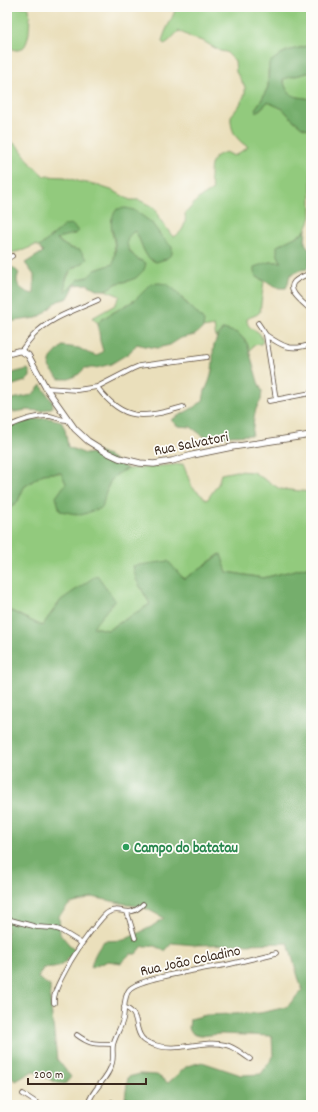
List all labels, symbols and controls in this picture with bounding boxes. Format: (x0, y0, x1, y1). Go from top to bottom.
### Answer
street label: Rua Salvatori (152, 427, 231, 463)
place label: Campo do batatau (134, 838, 239, 860)
marker: Campo do batatau (121, 842, 131, 852)
street label: Rua João Coladino (138, 941, 243, 983)
scale bar (28, 1060, 146, 1086)
text: 200 m (34, 1067, 63, 1084)

